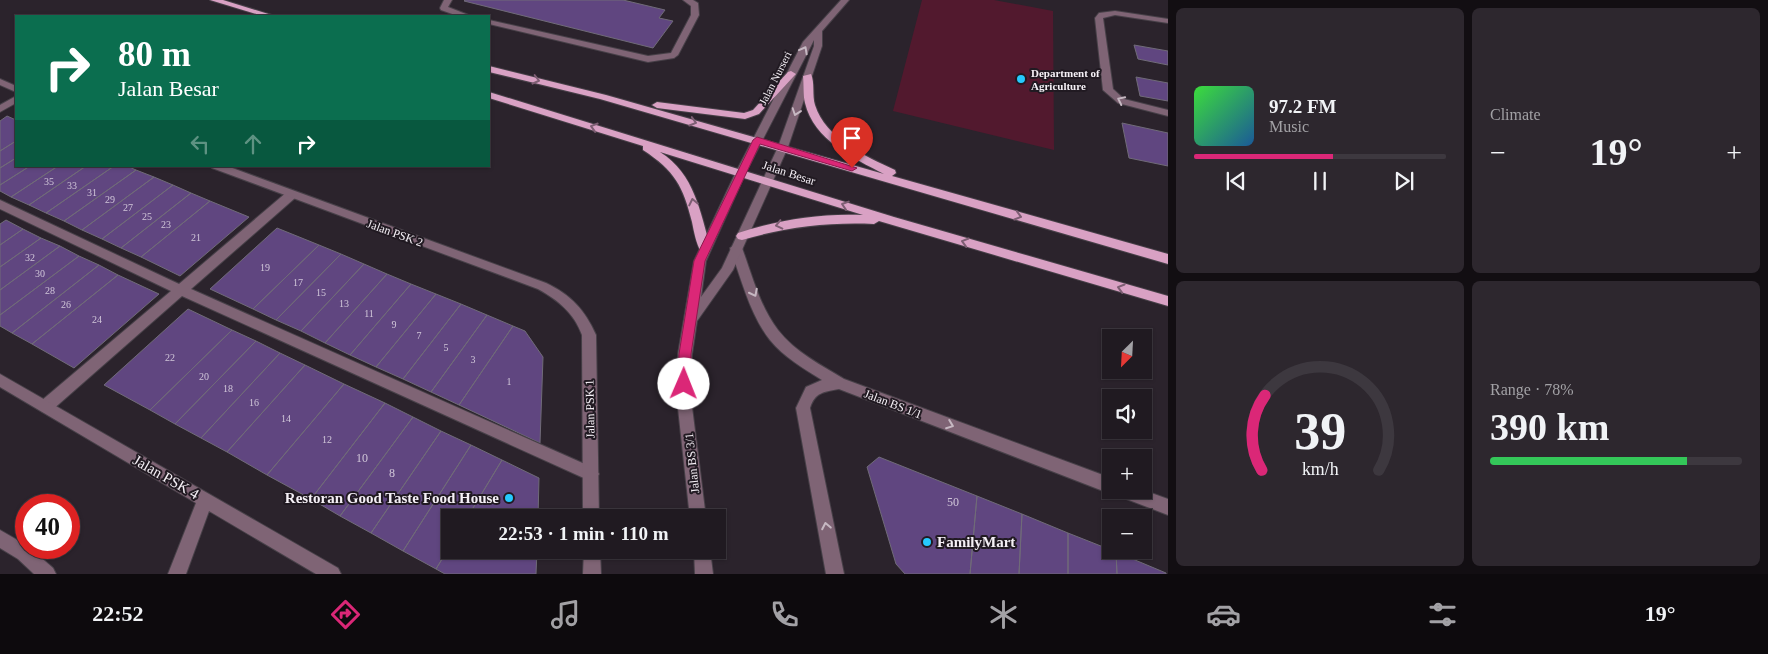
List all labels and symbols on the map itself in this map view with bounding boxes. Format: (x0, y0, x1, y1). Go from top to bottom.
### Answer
one-way arrow (798, 46, 808, 55)
street label: Jalan Nurseri (756, 49, 794, 107)
place label: Department of Agriculture (1031, 67, 1100, 92)
marker: Department of Agriculture (1015, 73, 1027, 85)
one-way arrow (532, 74, 541, 85)
one-way arrow (1117, 96, 1126, 106)
one-way arrow (791, 107, 801, 116)
one-way arrow (689, 116, 697, 126)
pin (831, 117, 873, 168)
one-way arrow (590, 122, 599, 132)
street label: Jalan Besar (761, 158, 817, 188)
house number: 35 (44, 176, 54, 187)
house number: 33 (67, 180, 77, 191)
house number: 31 (87, 187, 97, 198)
house number: 29 (105, 194, 115, 205)
one-way arrow (688, 198, 698, 207)
one-way arrow (841, 201, 849, 211)
house number: 27 (123, 202, 133, 213)
one-way arrow (1013, 210, 1021, 220)
house number: 25 (142, 211, 152, 222)
street label: Jalan PSK 2 (365, 216, 425, 250)
house number: 23 (161, 219, 171, 230)
one-way arrow (775, 219, 784, 230)
house number: 21 (191, 232, 201, 243)
one-way arrow (962, 238, 970, 248)
house number: 32 (25, 252, 35, 263)
house number: 19 (260, 262, 270, 273)
house number: 30 (35, 268, 45, 279)
house number: 17 (293, 277, 303, 288)
one-way arrow (1118, 283, 1126, 293)
house number: 28 (45, 285, 55, 296)
house number: 15 (316, 287, 326, 298)
one-way arrow (748, 288, 758, 297)
house number: 13 (339, 298, 349, 309)
house number: 26 (61, 299, 71, 310)
house number: 11 (364, 308, 374, 319)
house number: 24 (92, 314, 102, 325)
house number: 9 (392, 319, 397, 330)
north arrow (1102, 329, 1152, 379)
house number: 7 (417, 330, 422, 341)
house number: 5 (444, 342, 449, 353)
house number: 22 (165, 352, 175, 363)
house number: 3 (471, 354, 476, 365)
position arrow (657, 357, 709, 409)
house number: 20 (199, 371, 209, 382)
house number: 1 (507, 376, 512, 387)
street label: Jalan PSK 1 (582, 380, 598, 438)
house number: 18 (223, 383, 233, 394)
street label: Jalan BS 1/1 (862, 387, 924, 421)
house number: 16 (249, 397, 259, 408)
house number: 14 (281, 413, 291, 424)
one-way arrow (946, 419, 954, 429)
street label: Jalan BS 3/1 (682, 432, 702, 494)
house number: 12 (322, 434, 332, 445)
house number: 10 (356, 451, 368, 465)
street label: Jalan PSK 4 (130, 452, 202, 503)
house number: 8 (389, 466, 395, 480)
place label: Restoran Good Taste Food House (285, 490, 499, 506)
marker: Restoran Good Taste Food House (503, 492, 515, 504)
speed limit sign: 40 (15, 494, 80, 559)
house number: 50 (947, 495, 959, 509)
one-way arrow (821, 522, 832, 531)
place label: FamilyMart (937, 534, 1015, 550)
marker: FamilyMart (921, 536, 933, 548)

